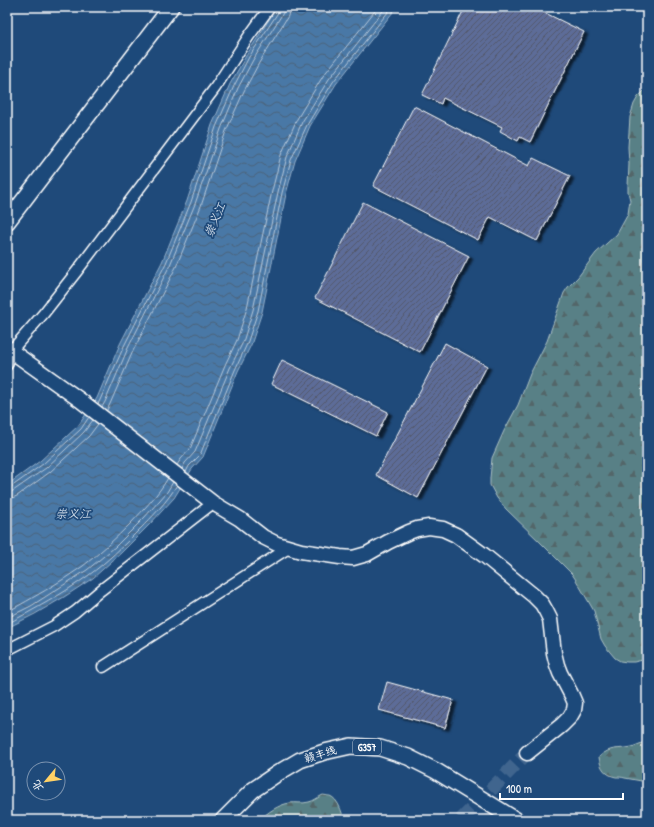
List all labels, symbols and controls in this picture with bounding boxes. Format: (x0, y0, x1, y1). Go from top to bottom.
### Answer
water label: 崇义江 (200, 199, 230, 240)
water label: 崇义江 (55, 505, 92, 522)
road number: G357 (353, 739, 381, 755)
street label: 赣丰线 (302, 742, 338, 766)
north arrow (26, 761, 66, 801)
scale bar (500, 775, 623, 801)
text: 北 (28, 778, 46, 794)
text: 100 m (506, 780, 532, 797)

